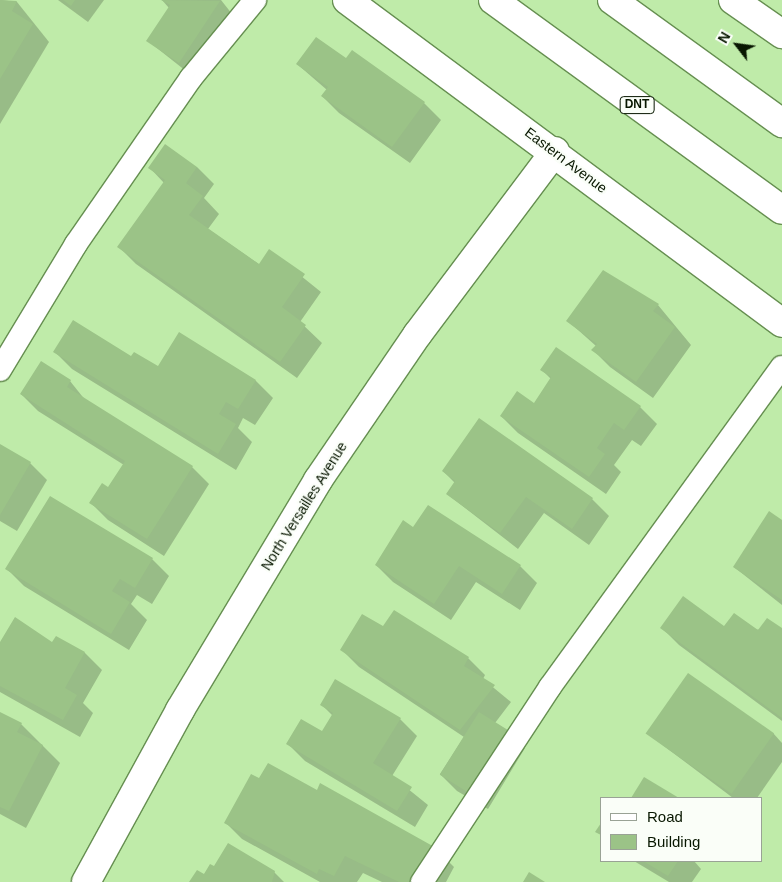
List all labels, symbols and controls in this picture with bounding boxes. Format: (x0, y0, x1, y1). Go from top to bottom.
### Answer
north arrow (712, 20, 762, 70)
text: N (715, 29, 733, 46)
road number: DNT (620, 96, 654, 114)
street label: Eastern Avenue (521, 123, 611, 197)
street label: North Versailles Avenue (257, 438, 351, 574)
legend (600, 797, 762, 862)
text: Road (647, 808, 683, 825)
text: Building (647, 833, 700, 850)

